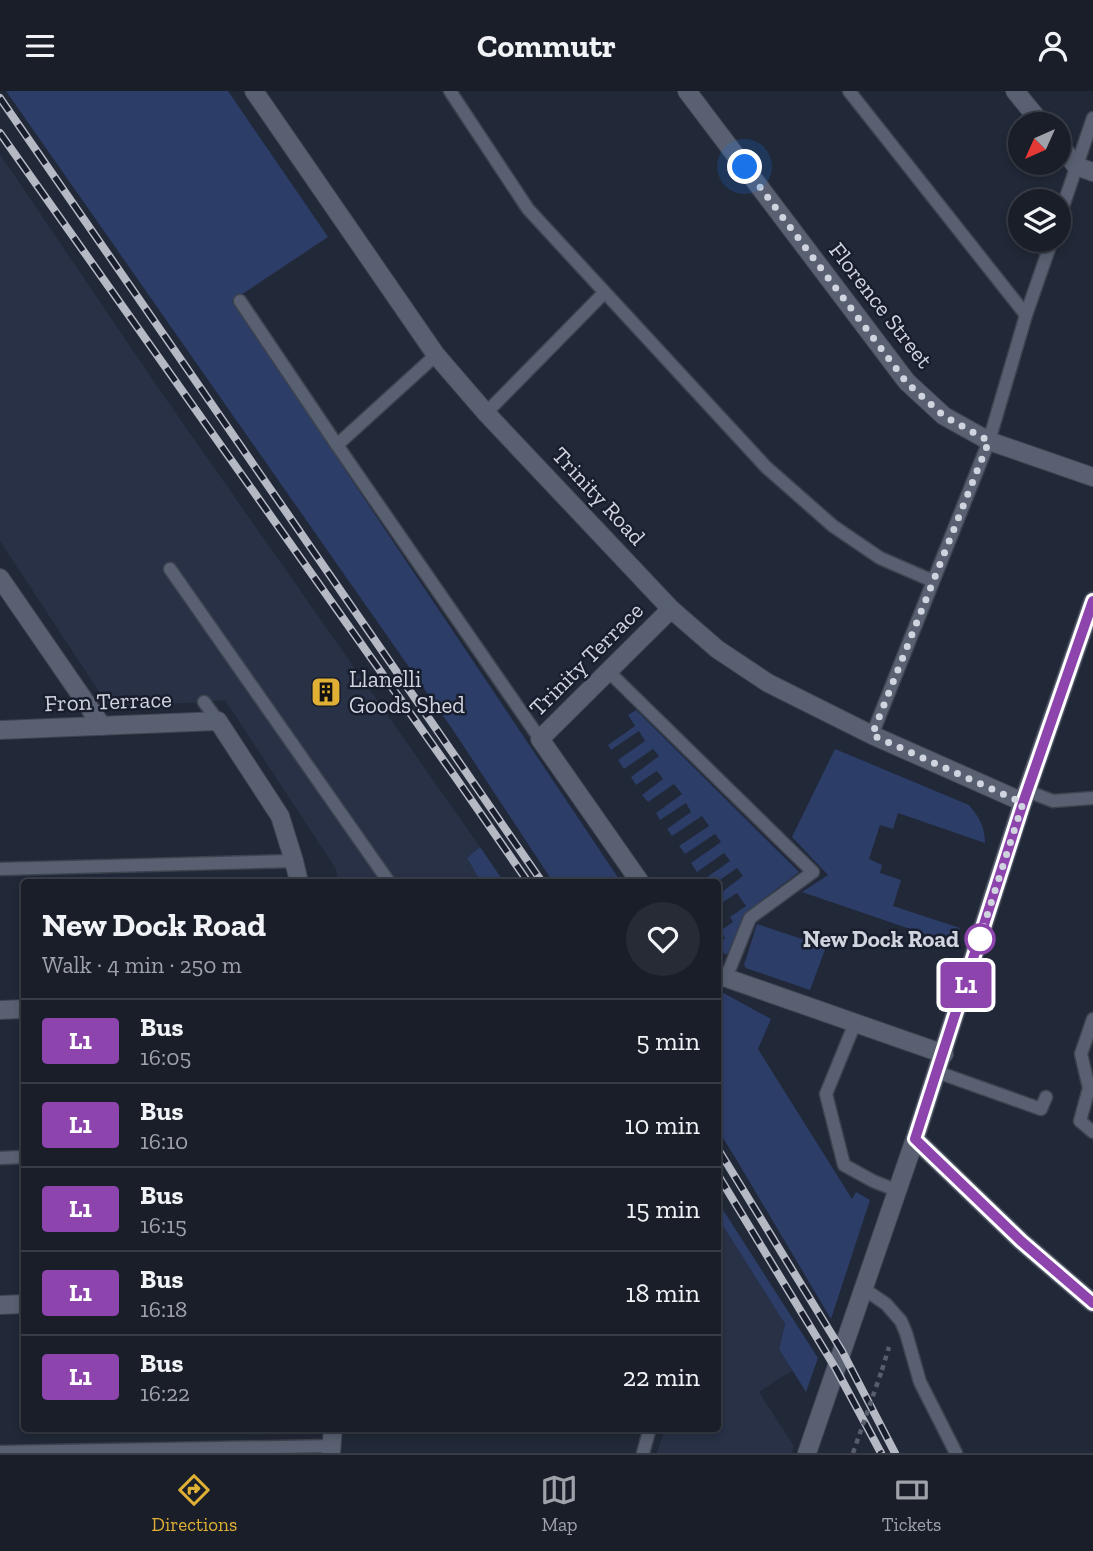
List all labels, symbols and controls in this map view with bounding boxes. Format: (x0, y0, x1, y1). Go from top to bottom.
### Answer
icon: menu (21, 27, 59, 65)
text: Commutr (477, 27, 616, 65)
icon: person (1034, 27, 1072, 65)
north arrow (1008, 112, 1071, 175)
map controls (1008, 112, 1071, 252)
your location (727, 149, 762, 184)
button: layers (1008, 189, 1071, 252)
street label: Florence Street (823, 237, 939, 374)
street label: Trinity Road (546, 441, 652, 551)
street label: Trinity Terrace (523, 596, 649, 722)
place label: Llanelli Goods Shed (349, 665, 465, 719)
building icon: Llanelli Goods Shed (309, 675, 343, 709)
street label: Fron Terrace (44, 685, 172, 717)
button: heart (626, 902, 700, 976)
text: New Dock Road (42, 905, 266, 944)
marker: New Dock Road (965, 924, 995, 954)
place label: New Dock Road (803, 925, 959, 953)
text: Walk · 4 min · 250 m (42, 951, 242, 979)
line badge: L1 (934, 962, 998, 1008)
text: L1 (954, 970, 978, 999)
text: Bus (140, 1011, 183, 1043)
text: 5 min (636, 1025, 700, 1057)
text: L1 (69, 1026, 92, 1055)
text: 16:05 (140, 1043, 191, 1071)
text: Bus (140, 1095, 183, 1127)
text: 10 min (624, 1109, 700, 1141)
text: L1 (69, 1110, 92, 1139)
text: 16:10 (140, 1127, 188, 1155)
text: Bus (140, 1179, 183, 1211)
text: 15 min (626, 1193, 700, 1225)
text: L1 (69, 1194, 92, 1223)
text: 16:15 (140, 1211, 187, 1239)
text: Bus (140, 1263, 183, 1295)
text: 18 min (625, 1277, 700, 1309)
text: L1 (69, 1278, 92, 1307)
text: 16:18 (140, 1295, 187, 1323)
text: Bus (140, 1347, 183, 1379)
text: 22 min (623, 1361, 700, 1393)
text: L1 (69, 1362, 92, 1391)
text: 16:22 (140, 1379, 190, 1407)
tab: Directions (152, 1471, 237, 1536)
tab: Map (540, 1471, 578, 1536)
tab: Tickets (882, 1471, 941, 1536)

